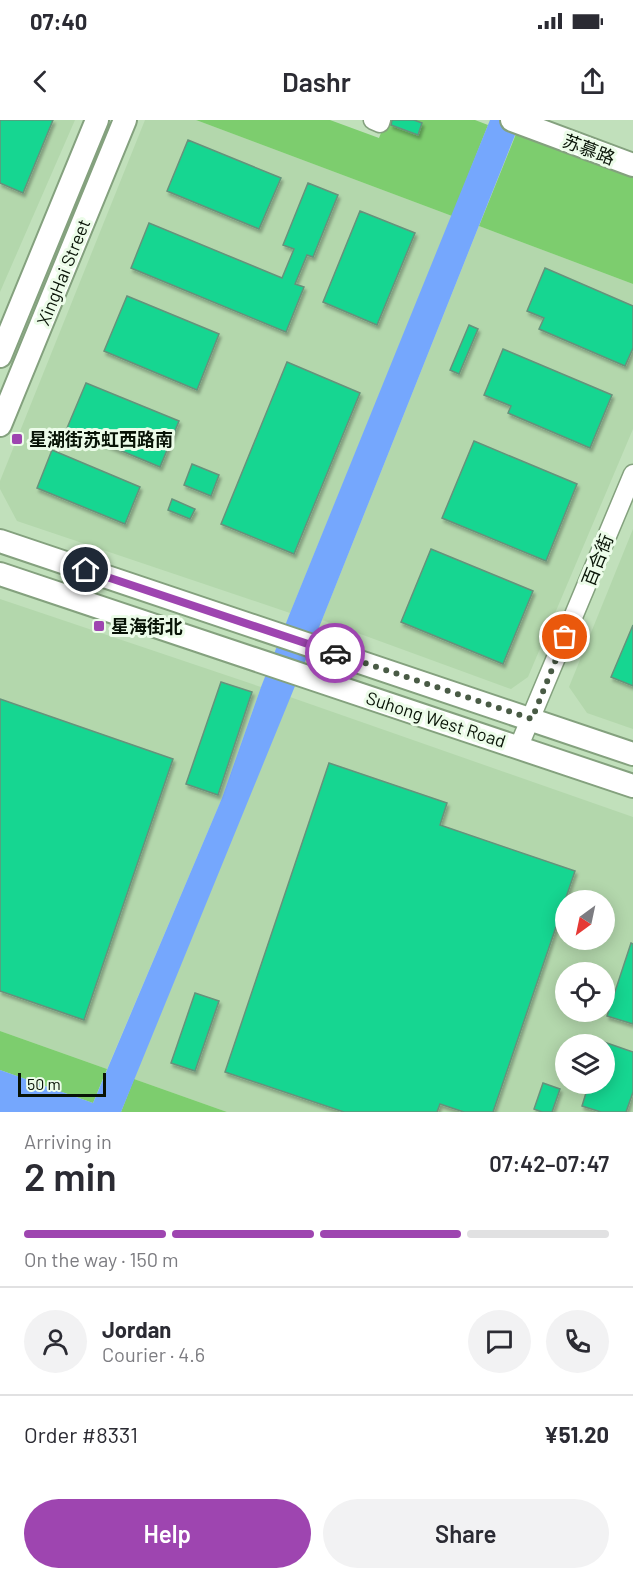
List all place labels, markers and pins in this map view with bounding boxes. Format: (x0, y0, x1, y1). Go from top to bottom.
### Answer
place label: 星湖街苏虹西路南 (29, 428, 173, 450)
marker: 星湖街苏虹西路南 (10, 432, 24, 446)
pin (60, 544, 111, 595)
pin (539, 611, 590, 662)
place label: 星海街北 (111, 615, 183, 637)
marker: 星海街北 (92, 619, 106, 633)

